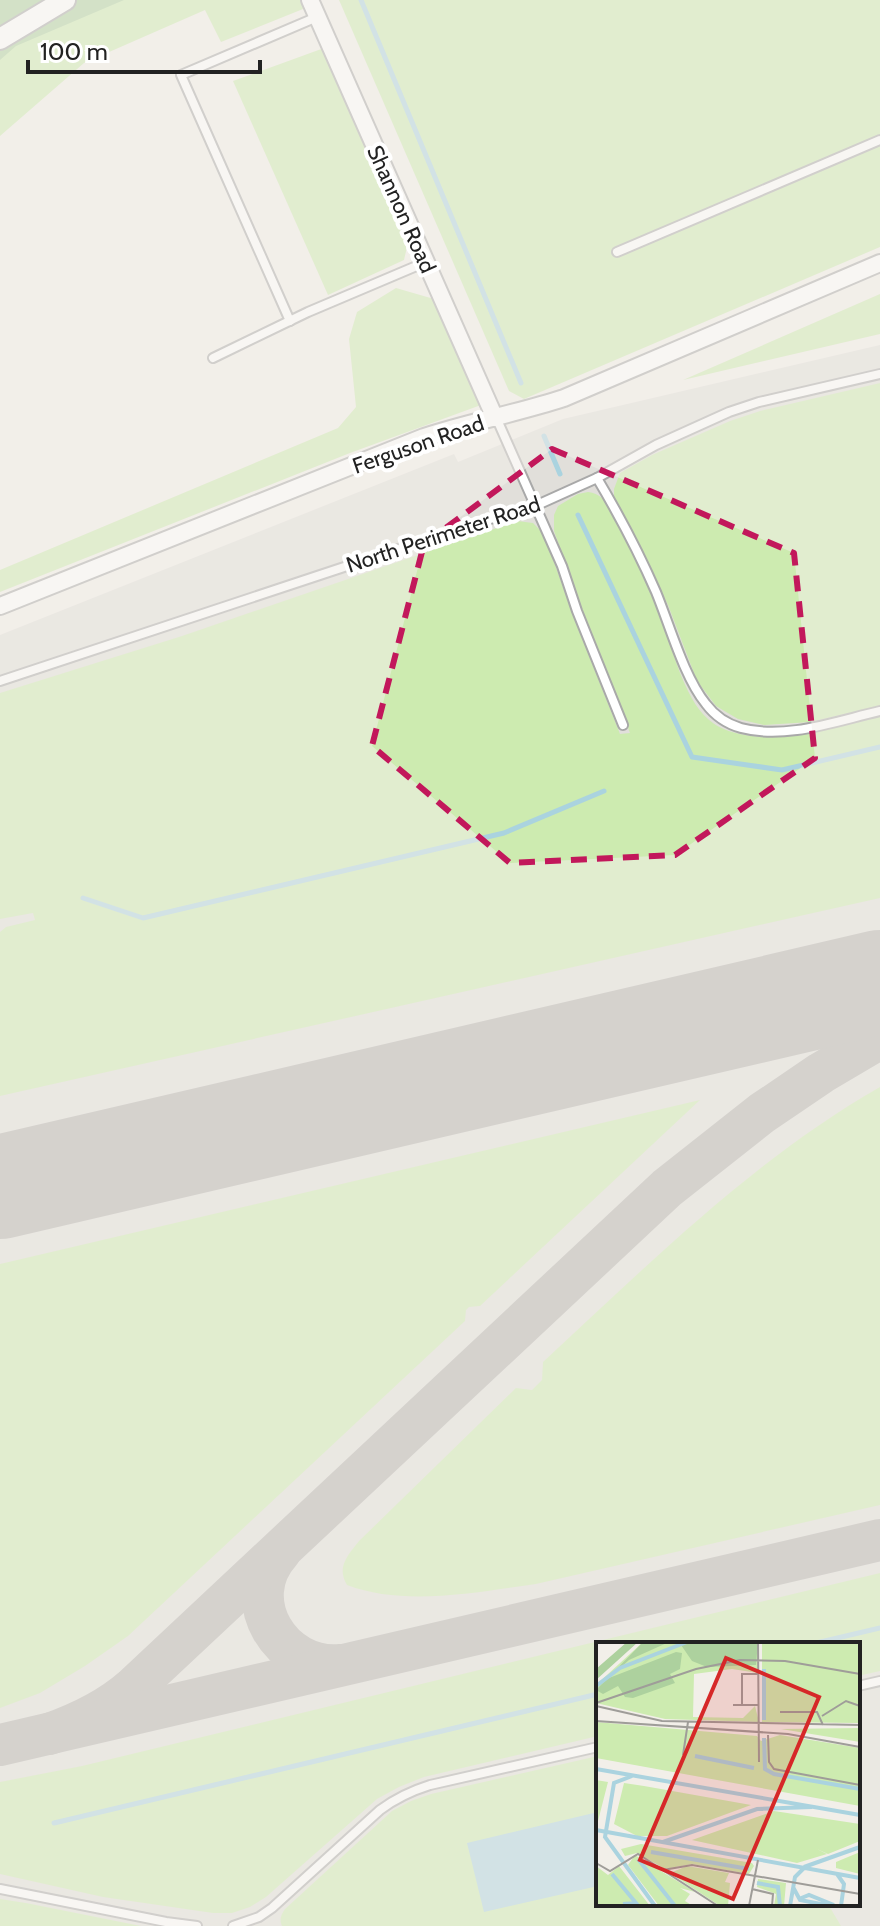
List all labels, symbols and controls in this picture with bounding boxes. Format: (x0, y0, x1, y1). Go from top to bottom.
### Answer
scale bar (28, 24, 260, 74)
text: 100 m (40, 37, 108, 66)
street label: Shannon Road (361, 141, 442, 277)
street label: Ferguson Road (349, 409, 487, 480)
street label: North Perimeter Road (343, 490, 544, 579)
inset map (596, 1642, 860, 1906)

